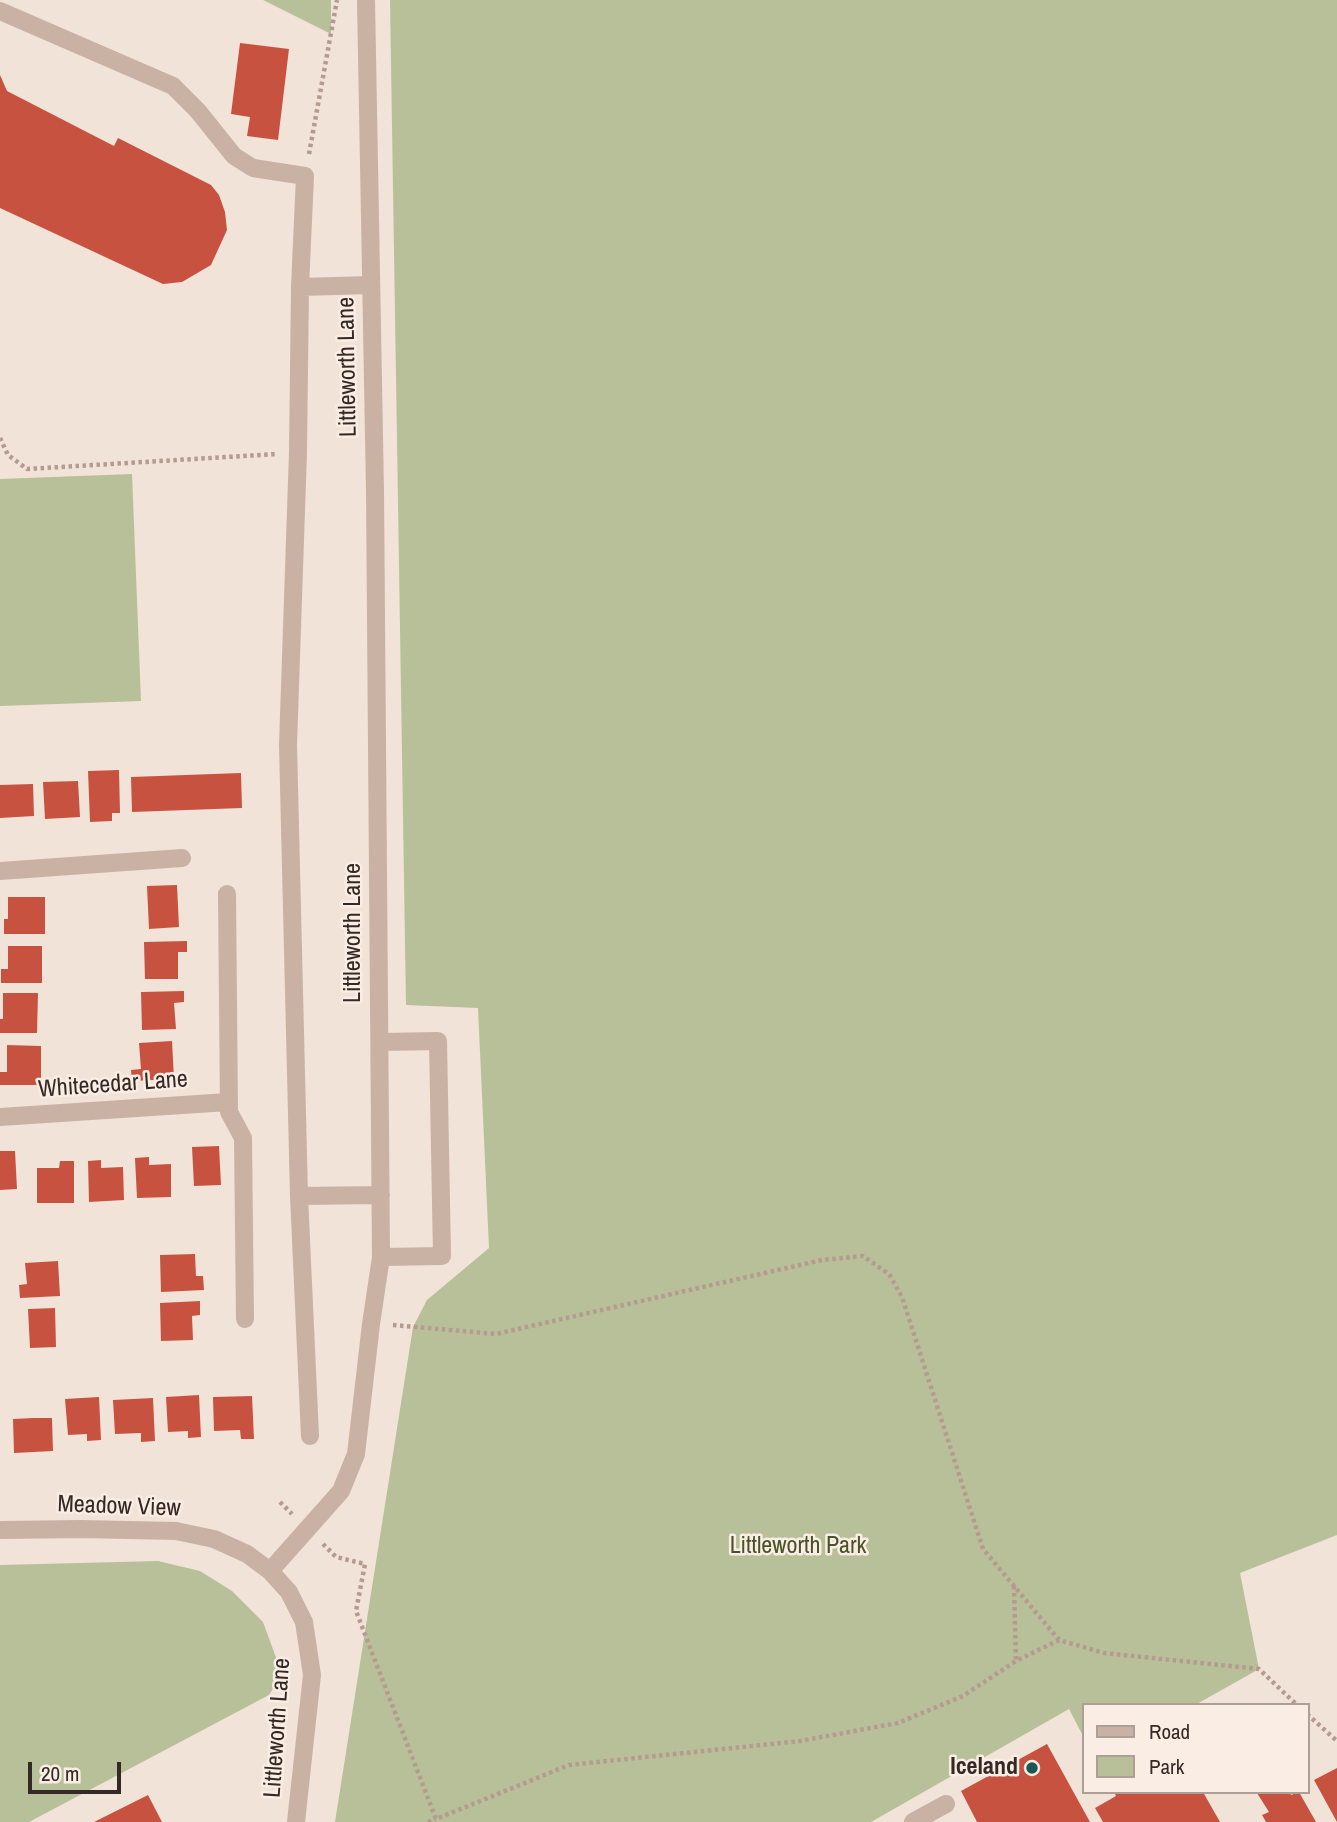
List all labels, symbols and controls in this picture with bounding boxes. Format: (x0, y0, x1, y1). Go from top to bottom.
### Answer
street label: Littleworth Lane (332, 297, 364, 437)
street label: Littleworth Lane (340, 863, 368, 1003)
street label: Whitecedar Lane (37, 1065, 189, 1105)
street label: Meadow View (57, 1490, 181, 1524)
park label: Littleworth Park (730, 1533, 866, 1561)
street label: Littleworth Lane (259, 1657, 297, 1799)
legend (1082, 1703, 1309, 1794)
text: Road (1149, 1717, 1190, 1746)
scale bar (32, 1748, 124, 1792)
text: Park (1149, 1752, 1184, 1781)
place label: Iceland (950, 1754, 1018, 1782)
text: 20 m (41, 1759, 79, 1788)
marker: Iceland (1024, 1760, 1040, 1776)

